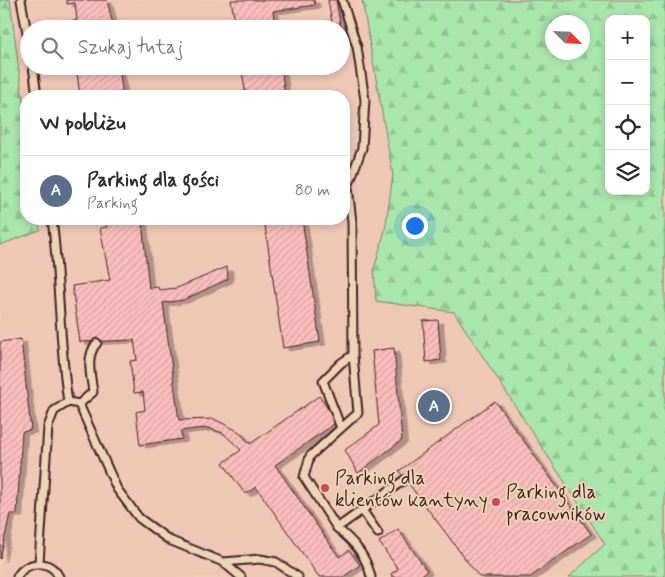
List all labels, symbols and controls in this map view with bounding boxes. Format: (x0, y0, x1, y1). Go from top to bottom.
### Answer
north arrow (545, 15, 590, 60)
map controls (605, 15, 650, 195)
button: + (605, 15, 650, 60)
search box (20, 20, 350, 75)
icon: search (38, 34, 66, 62)
text: Szukaj tutaj (78, 35, 183, 60)
button: − (605, 60, 650, 105)
button: locate (605, 105, 650, 150)
text: W pobliżu (40, 109, 126, 137)
button: layers (605, 150, 650, 195)
text: Parking dla gości (87, 168, 219, 193)
text: A (51, 180, 61, 201)
text: 80 m (295, 180, 330, 201)
text: Parking (87, 193, 138, 214)
your location (402, 213, 428, 239)
pin: A (418, 387, 450, 425)
place label: Parking dla klientów kantyny (335, 466, 488, 514)
place label: Parking dla pracowników (506, 480, 605, 527)
marker: Parking dla klientów kantyny (319, 482, 331, 494)
marker: Parking dla pracowników (490, 496, 502, 508)

